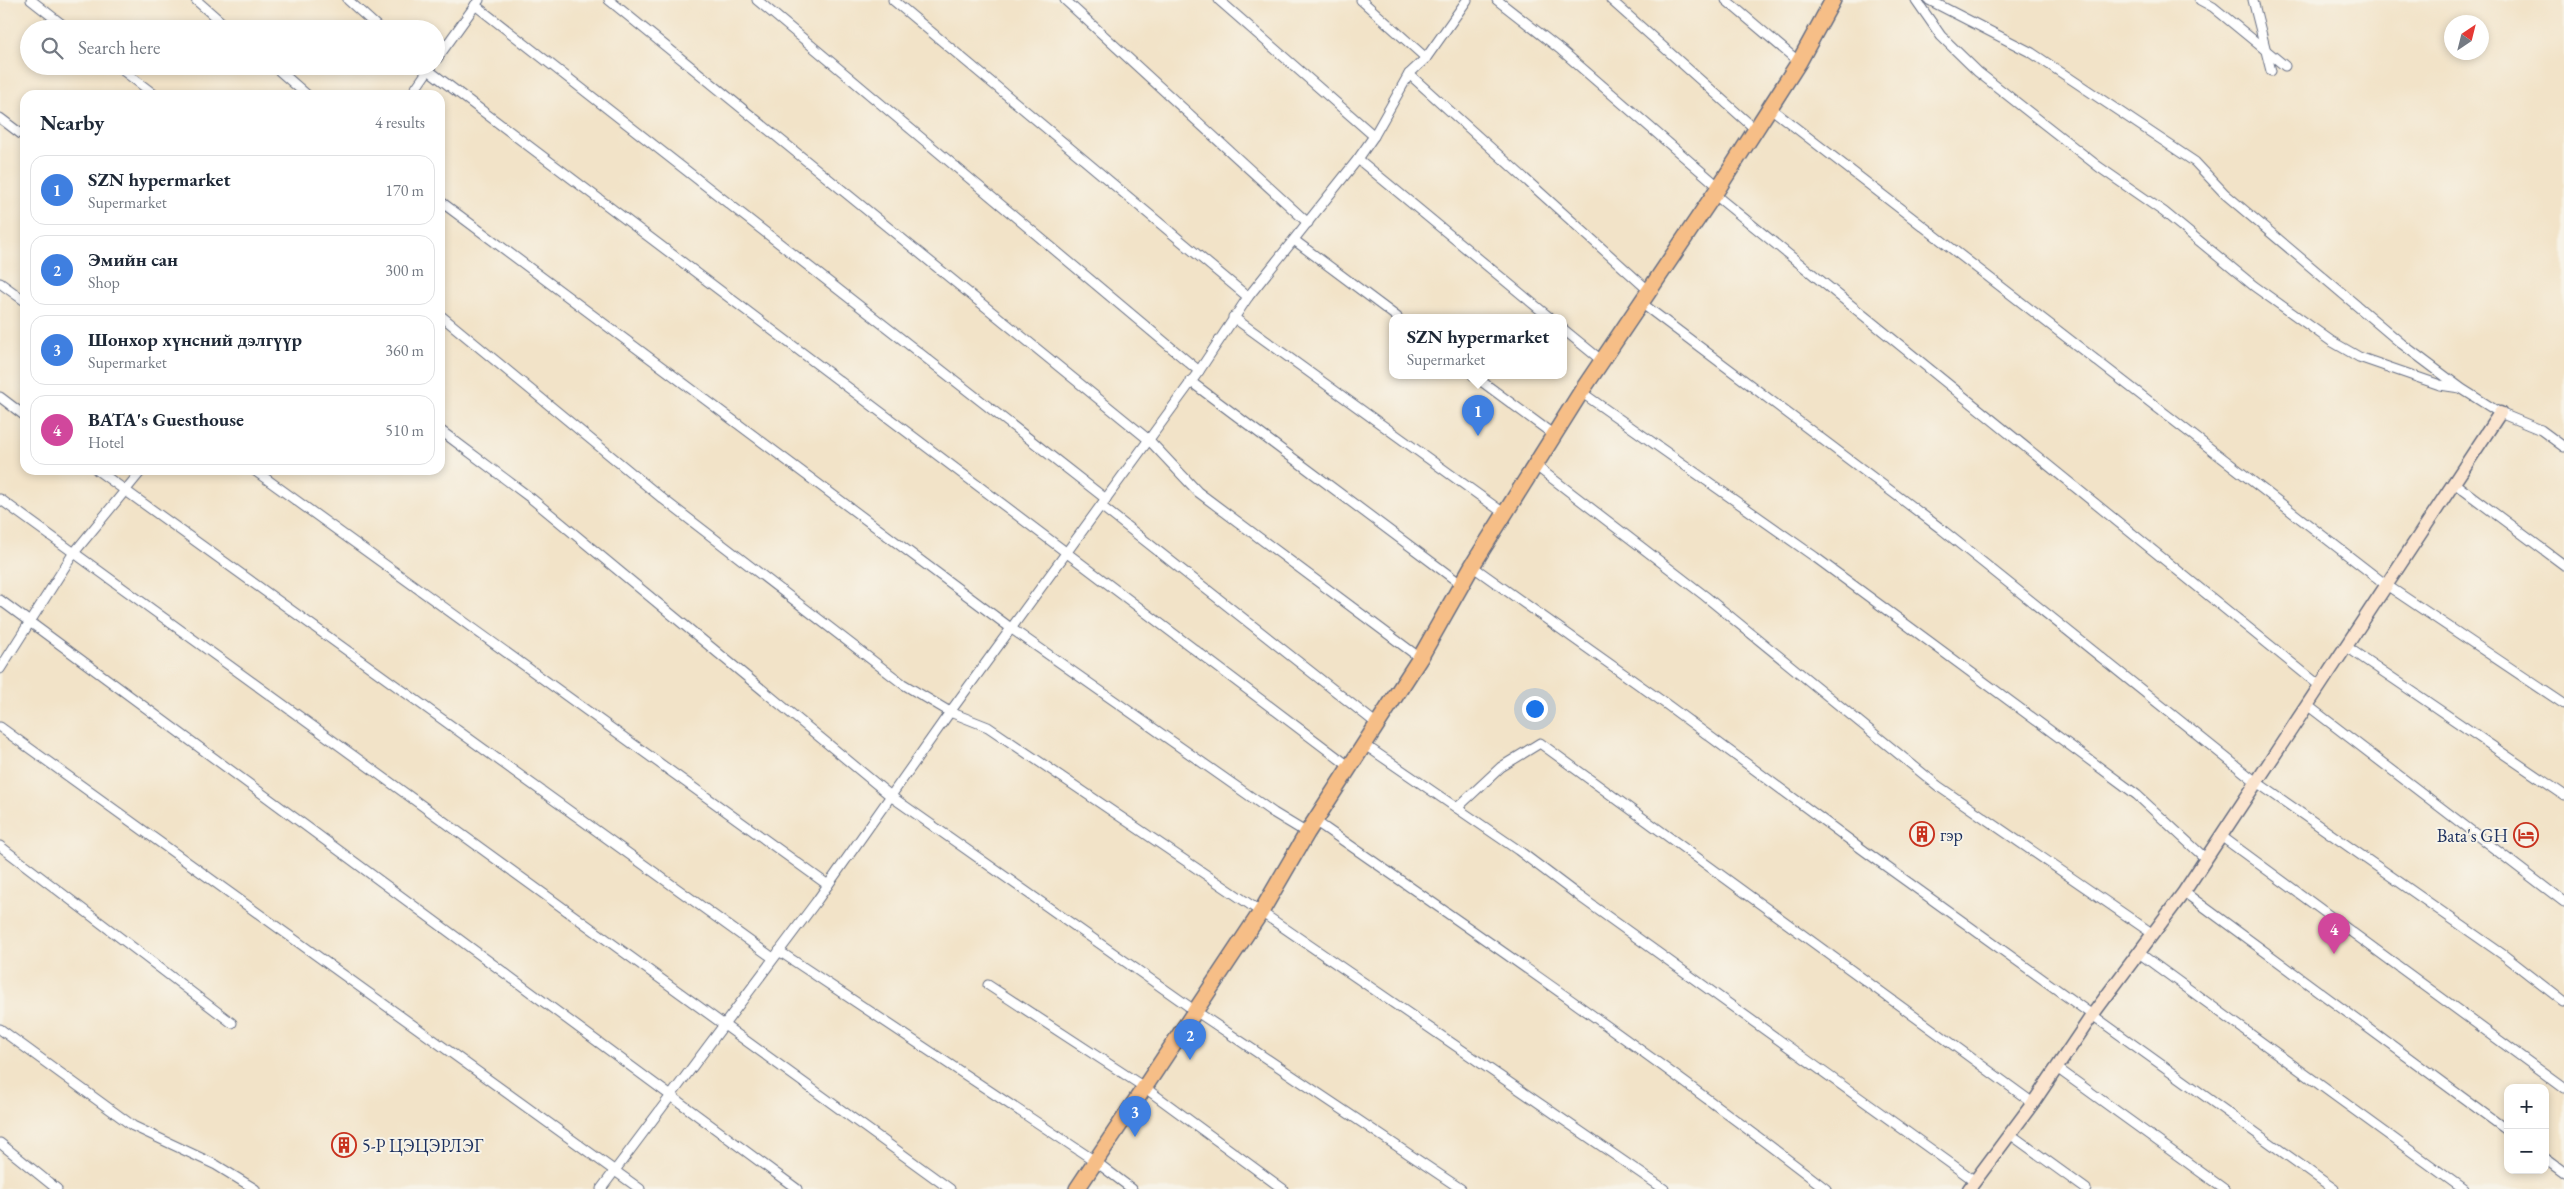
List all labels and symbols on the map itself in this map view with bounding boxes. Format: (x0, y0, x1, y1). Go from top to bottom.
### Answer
north arrow (2444, 15, 2489, 60)
pin: 1 (1462, 395, 1494, 436)
your location (1522, 696, 1548, 722)
building icon: гэр (1909, 821, 1935, 847)
hotel icon: Bata's GH (2513, 822, 2539, 848)
place label: гэр (1940, 823, 1963, 846)
place label: Bata's GH (2437, 824, 2508, 847)
pin: 4 (2318, 913, 2350, 954)
pin: 2 (1174, 1019, 1206, 1060)
pin: 3 (1119, 1096, 1151, 1137)
building icon: 5-Р ЦЭЦЭРЛЭГ (331, 1132, 357, 1158)
place label: 5-Р ЦЭЦЭРЛЭГ (362, 1134, 484, 1157)

